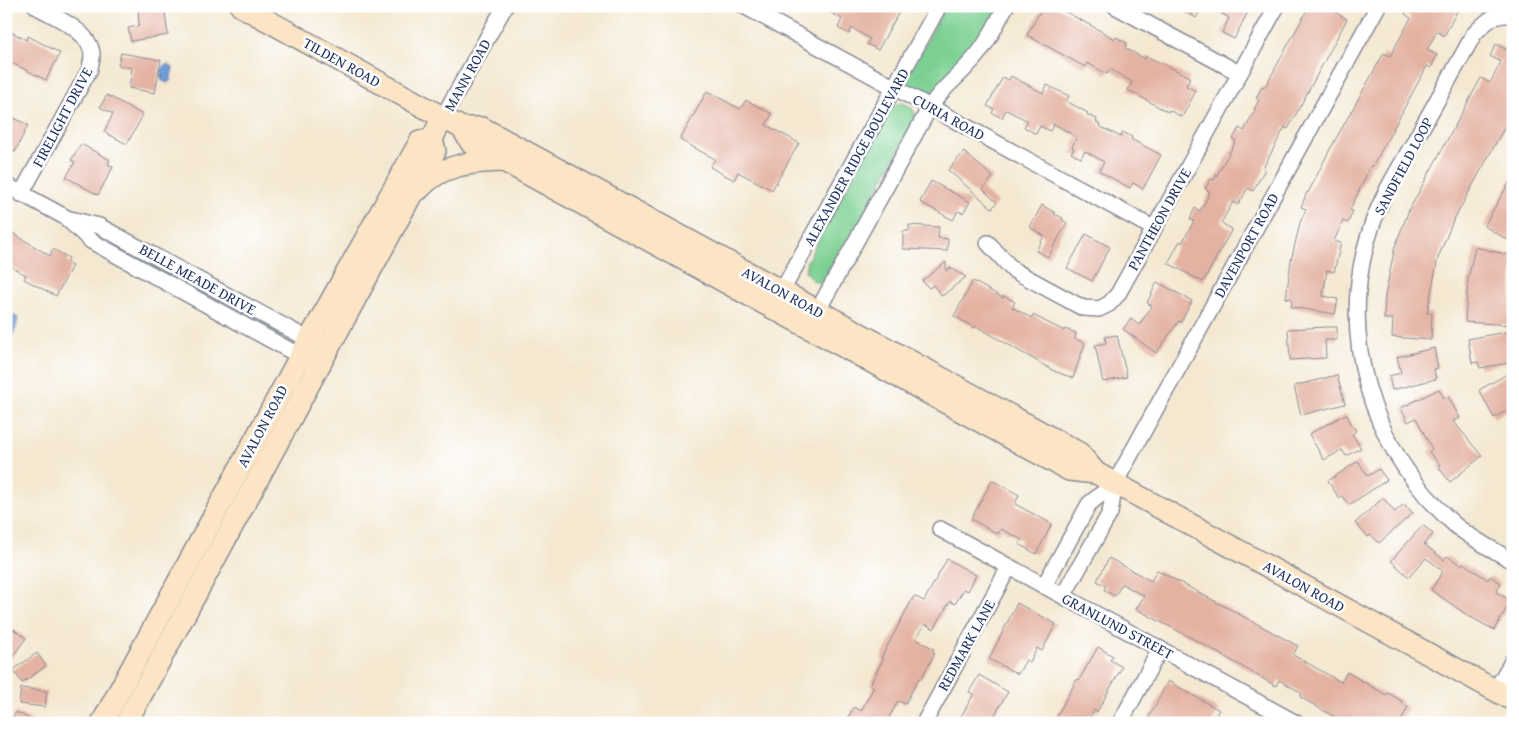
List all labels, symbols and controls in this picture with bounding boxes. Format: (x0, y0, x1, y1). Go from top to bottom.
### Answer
street label: TILDEN ROAD (299, 32, 385, 92)
street label: MANN ROAD (438, 35, 496, 115)
street label: FIRELIGHT DRIVE (27, 63, 97, 171)
street label: ALEXANDER RIDGE BOULEVARD (798, 64, 914, 250)
street label: CURIA ROAD (909, 89, 989, 145)
street label: SANDFIELD LOOP (1368, 113, 1438, 219)
street label: PANTHEON DRIVE (1122, 164, 1196, 274)
street label: DAVENPORT ROAD (1209, 189, 1283, 301)
street label: BELLE MEADE DRIVE (136, 238, 260, 320)
street label: AVALON ROAD (738, 261, 828, 323)
street label: AVALON ROAD (232, 381, 292, 471)
street label: AVALON ROAD (1259, 555, 1349, 617)
street label: GRANLUND STREET (1058, 588, 1178, 665)
street label: REDMARK LANE (932, 595, 1000, 694)

